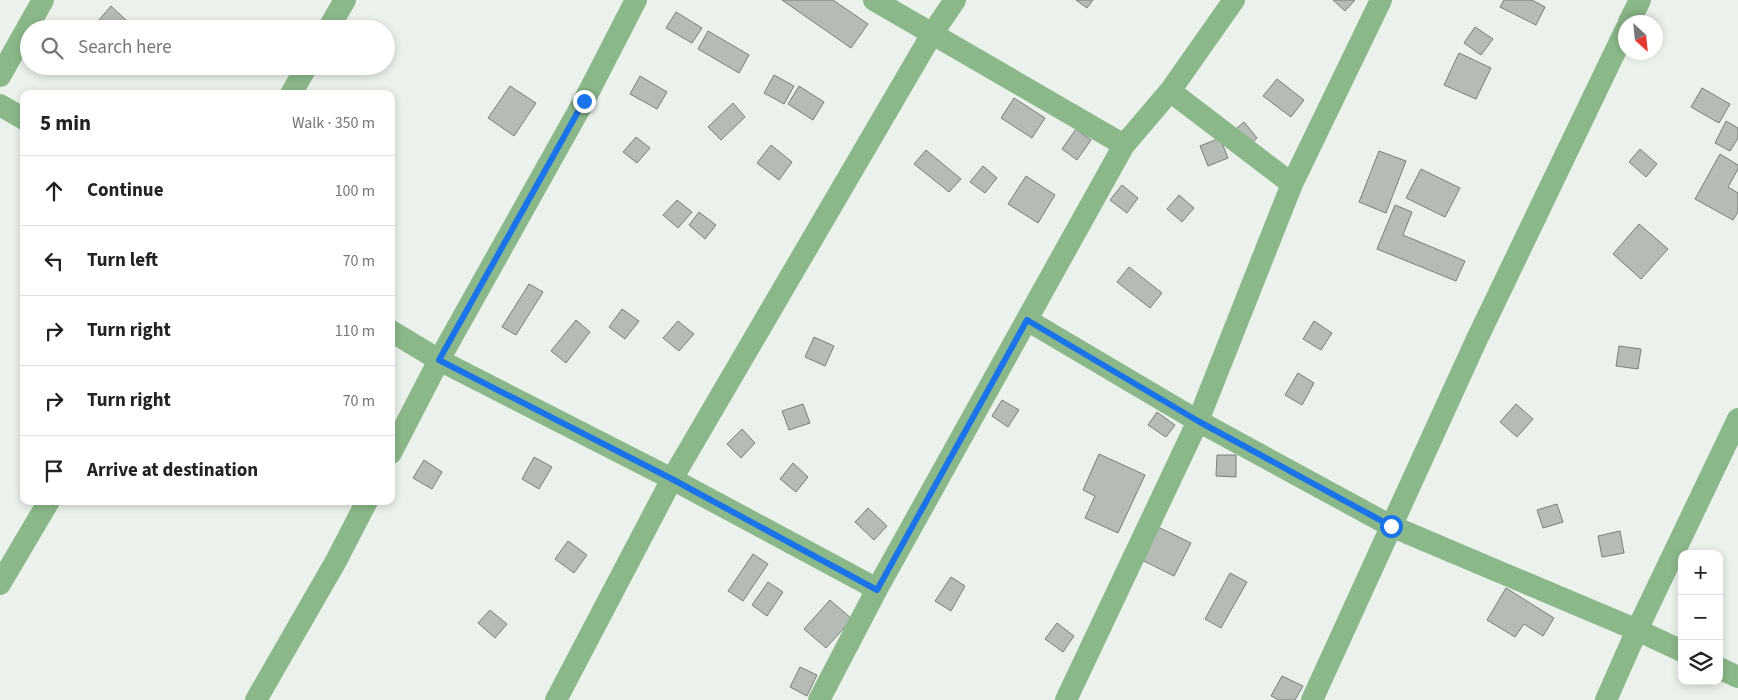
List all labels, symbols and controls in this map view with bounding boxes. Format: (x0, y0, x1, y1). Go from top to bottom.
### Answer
north arrow (1618, 15, 1663, 60)
search box (20, 20, 395, 75)
icon: search (38, 34, 66, 62)
text: Search here (78, 34, 172, 61)
route end (573, 90, 596, 113)
text: 5 min (40, 108, 91, 138)
text: Walk · 350 m (292, 112, 375, 134)
icon: ahead (40, 177, 68, 205)
text: Continue (87, 177, 164, 204)
text: 100 m (335, 180, 375, 202)
icon: left (40, 247, 68, 275)
text: Turn left (87, 247, 158, 274)
text: 70 m (343, 250, 375, 272)
icon: right (40, 317, 68, 345)
text: Turn right (87, 317, 171, 344)
text: 110 m (335, 320, 375, 342)
icon: right (40, 387, 68, 415)
text: Turn right (87, 387, 171, 414)
text: 70 m (343, 390, 375, 412)
icon: arrive (40, 457, 68, 485)
text: Arrive at destination (87, 457, 258, 484)
route start (1380, 515, 1403, 538)
map controls (1678, 550, 1723, 685)
button: + (1678, 550, 1723, 595)
button: − (1678, 595, 1723, 640)
button: layers (1678, 640, 1723, 685)

